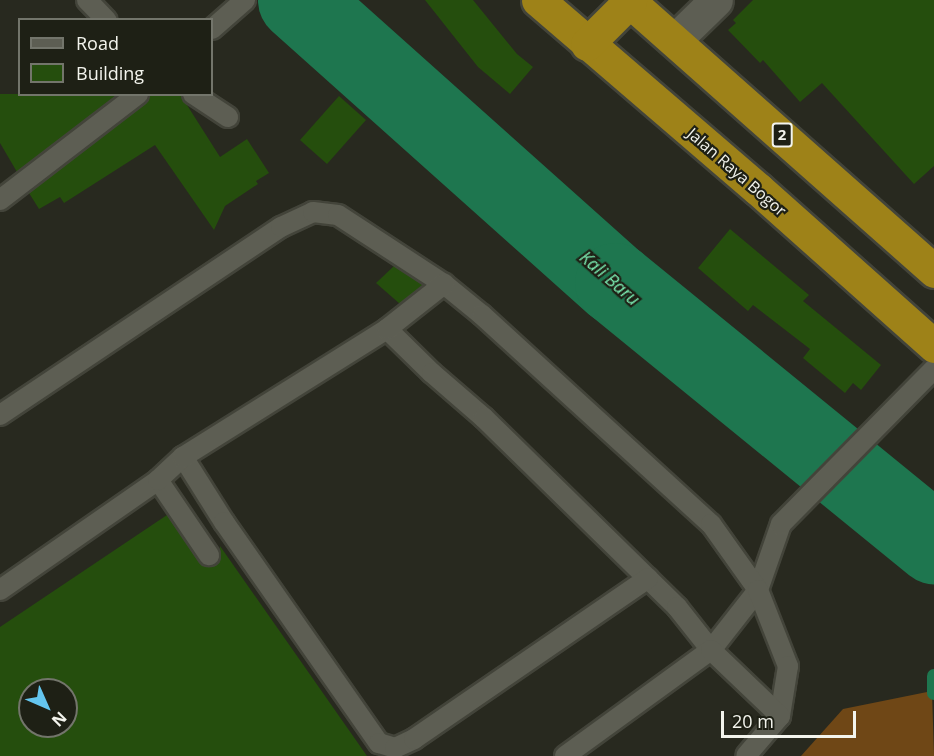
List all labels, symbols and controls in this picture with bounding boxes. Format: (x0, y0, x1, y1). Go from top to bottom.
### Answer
legend (18, 18, 213, 96)
text: Road (76, 31, 119, 55)
text: Building (76, 61, 144, 85)
road number: 2 (772, 123, 792, 147)
street label: Jalan Raya Bogor (684, 124, 790, 220)
water label: Kali Baru (576, 246, 644, 310)
north arrow (18, 678, 78, 738)
scale bar (724, 699, 859, 737)
text: N (47, 707, 72, 732)
text: 20 m (732, 709, 774, 733)

